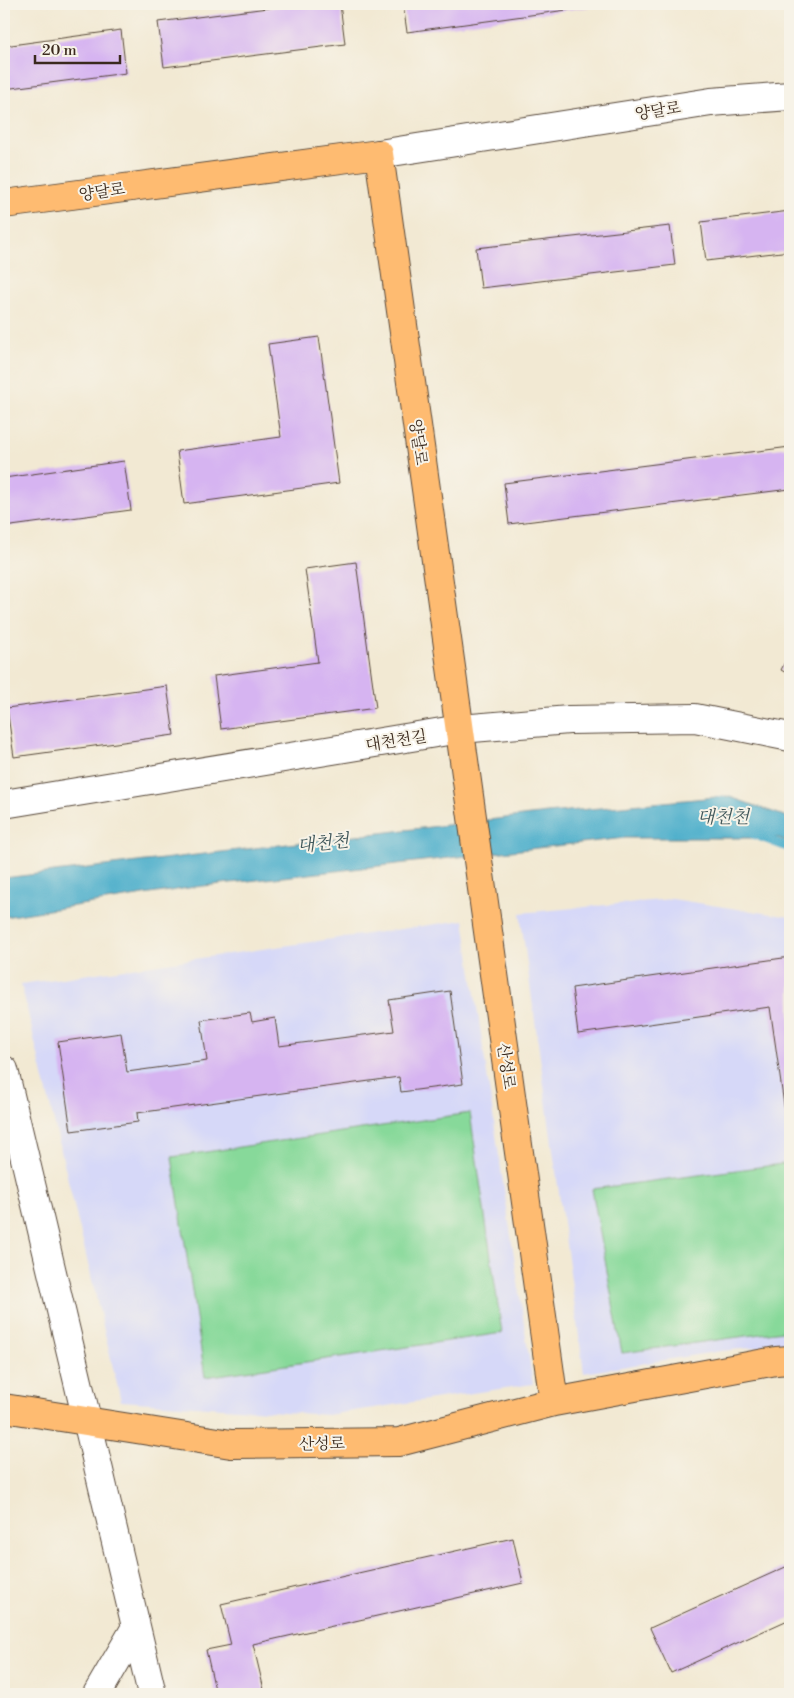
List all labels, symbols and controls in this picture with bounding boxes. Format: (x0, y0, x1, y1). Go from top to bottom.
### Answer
scale bar (35, 32, 120, 64)
text: 20 m (42, 41, 77, 60)
street label: 양달로 (634, 97, 683, 124)
street label: 양달로 (78, 179, 127, 205)
street label: 양달로 (405, 418, 431, 467)
street label: 대천천길 (364, 726, 428, 756)
water label: 대천천 (697, 806, 751, 829)
water label: 대천천 (296, 829, 352, 858)
street label: 산성로 (493, 1042, 519, 1091)
street label: 산성로 (299, 1434, 346, 1454)

